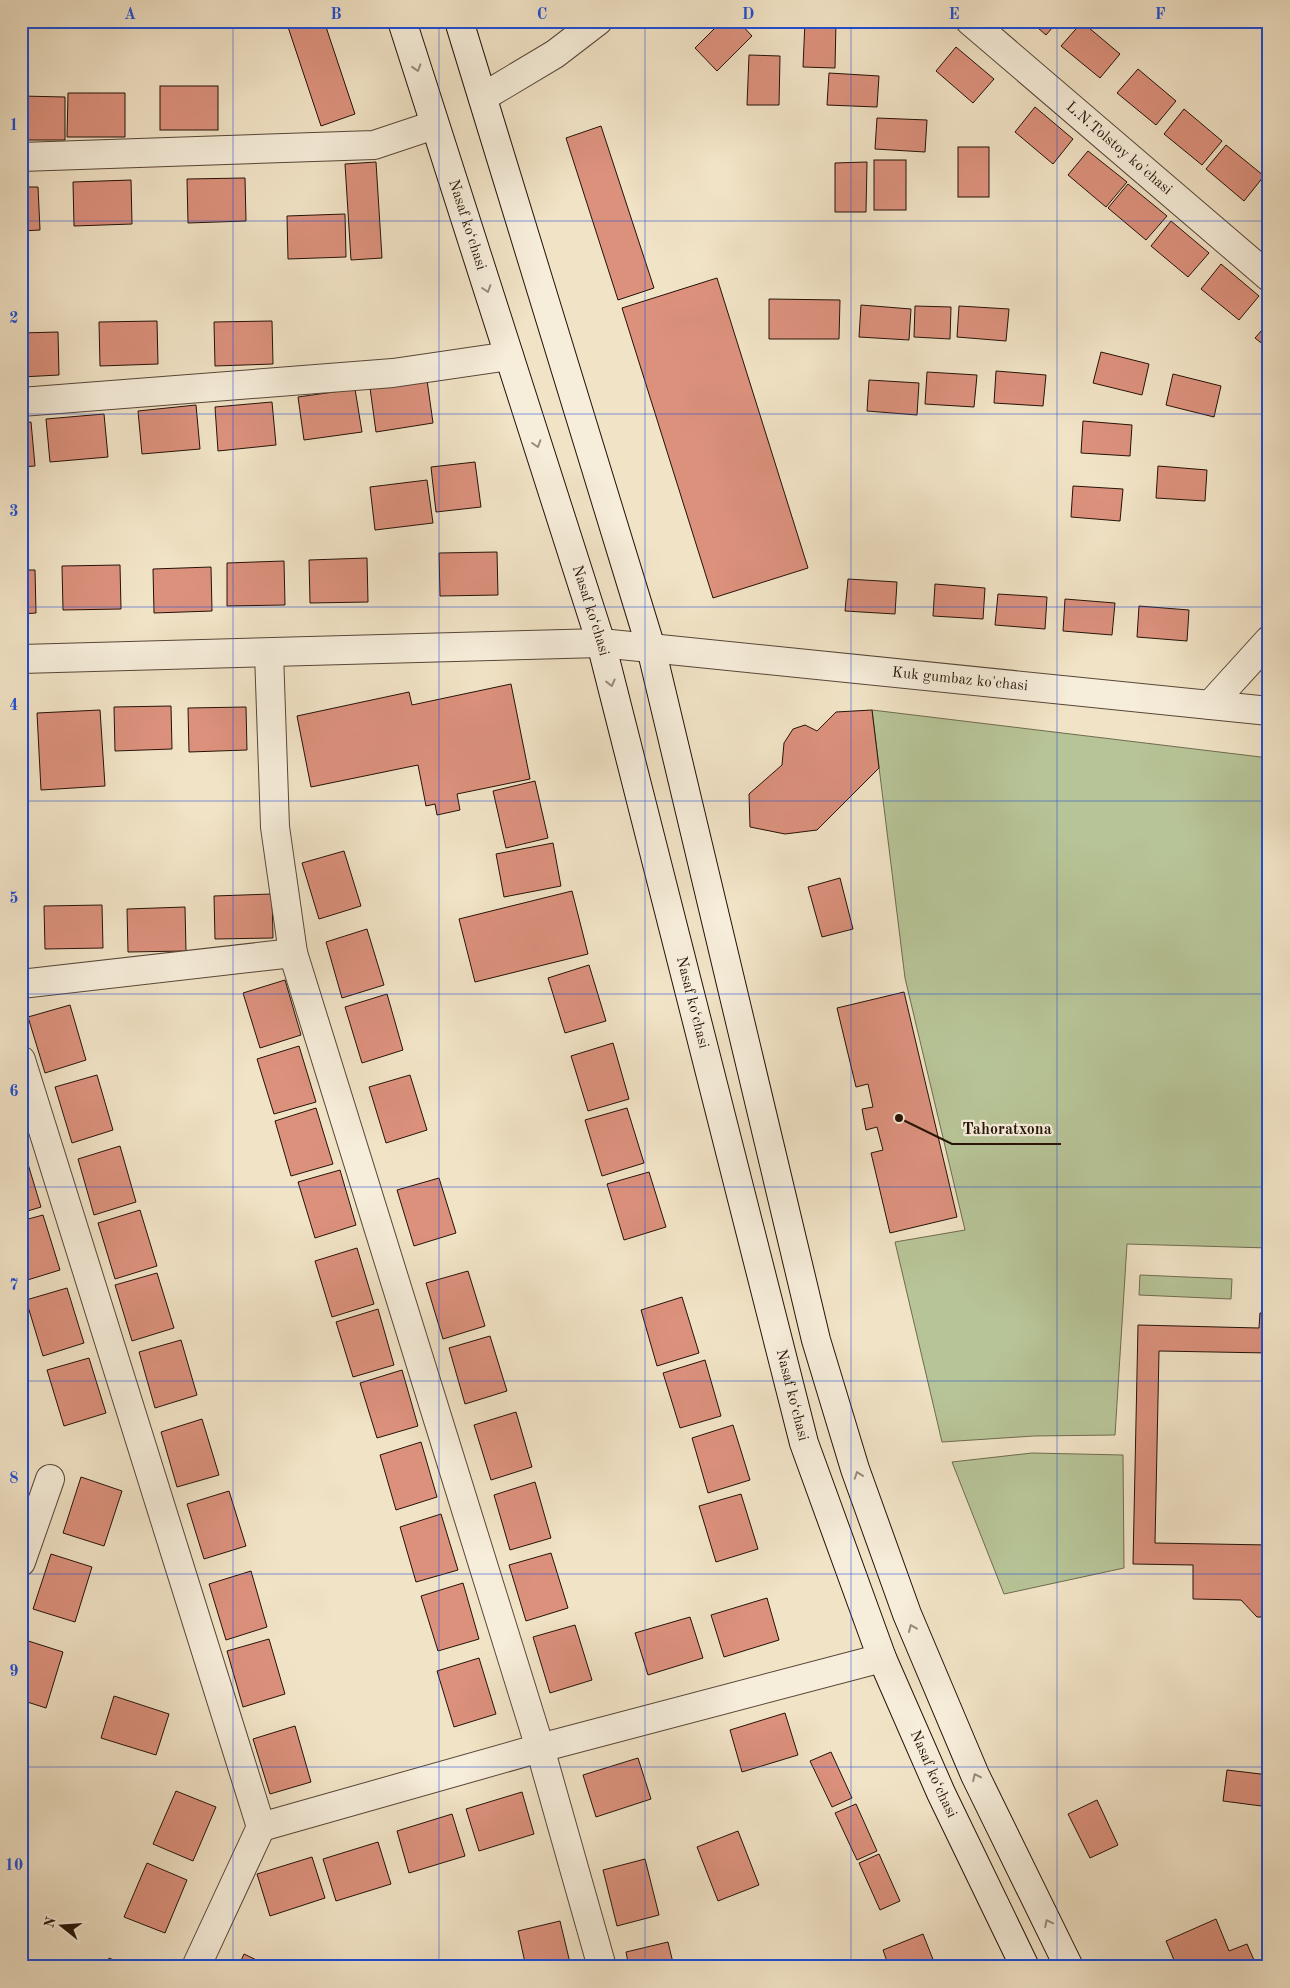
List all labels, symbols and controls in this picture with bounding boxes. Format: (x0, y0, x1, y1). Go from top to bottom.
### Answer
text: A (124, 7, 136, 23)
text: B (330, 7, 342, 23)
text: C (537, 7, 547, 23)
text: D (742, 7, 754, 23)
text: E (948, 7, 960, 23)
text: F (1155, 7, 1166, 23)
one-way arrow (411, 63, 421, 71)
street label: L.N.Tolstoy ko'chasi (1063, 99, 1175, 198)
text: 1 (9, 118, 19, 134)
street label: Nasaf ko‘chasi (446, 178, 489, 272)
one-way arrow (481, 285, 491, 293)
text: 2 (9, 311, 19, 327)
one-way arrow (531, 439, 541, 448)
text: 3 (9, 504, 19, 520)
street label: Nasaf ko‘chasi (569, 563, 611, 658)
street label: Kuk gumbaz ko'chasi (891, 665, 1029, 694)
one-way arrow (605, 678, 616, 687)
text: 4 (9, 698, 19, 714)
text: 5 (9, 891, 19, 907)
street label: Nasaf ko‘chasi (673, 955, 711, 1050)
text: 6 (9, 1084, 19, 1100)
callout: Tahoratxona (952, 1113, 1061, 1144)
text: Tahoratxona (962, 1122, 1052, 1138)
text: 7 (9, 1278, 19, 1294)
street label: Nasaf ko‘chasi (773, 1348, 811, 1443)
text: 8 (9, 1471, 19, 1487)
one-way arrow (854, 1471, 864, 1479)
one-way arrow (908, 1624, 919, 1633)
text: 9 (9, 1664, 19, 1680)
street label: Nasaf ko‘chasi (907, 1728, 959, 1820)
one-way arrow (972, 1773, 983, 1782)
text: 10 (5, 1858, 23, 1874)
north arrow (38, 1900, 88, 1950)
text: N (42, 1915, 59, 1930)
one-way arrow (1044, 1919, 1054, 1928)

